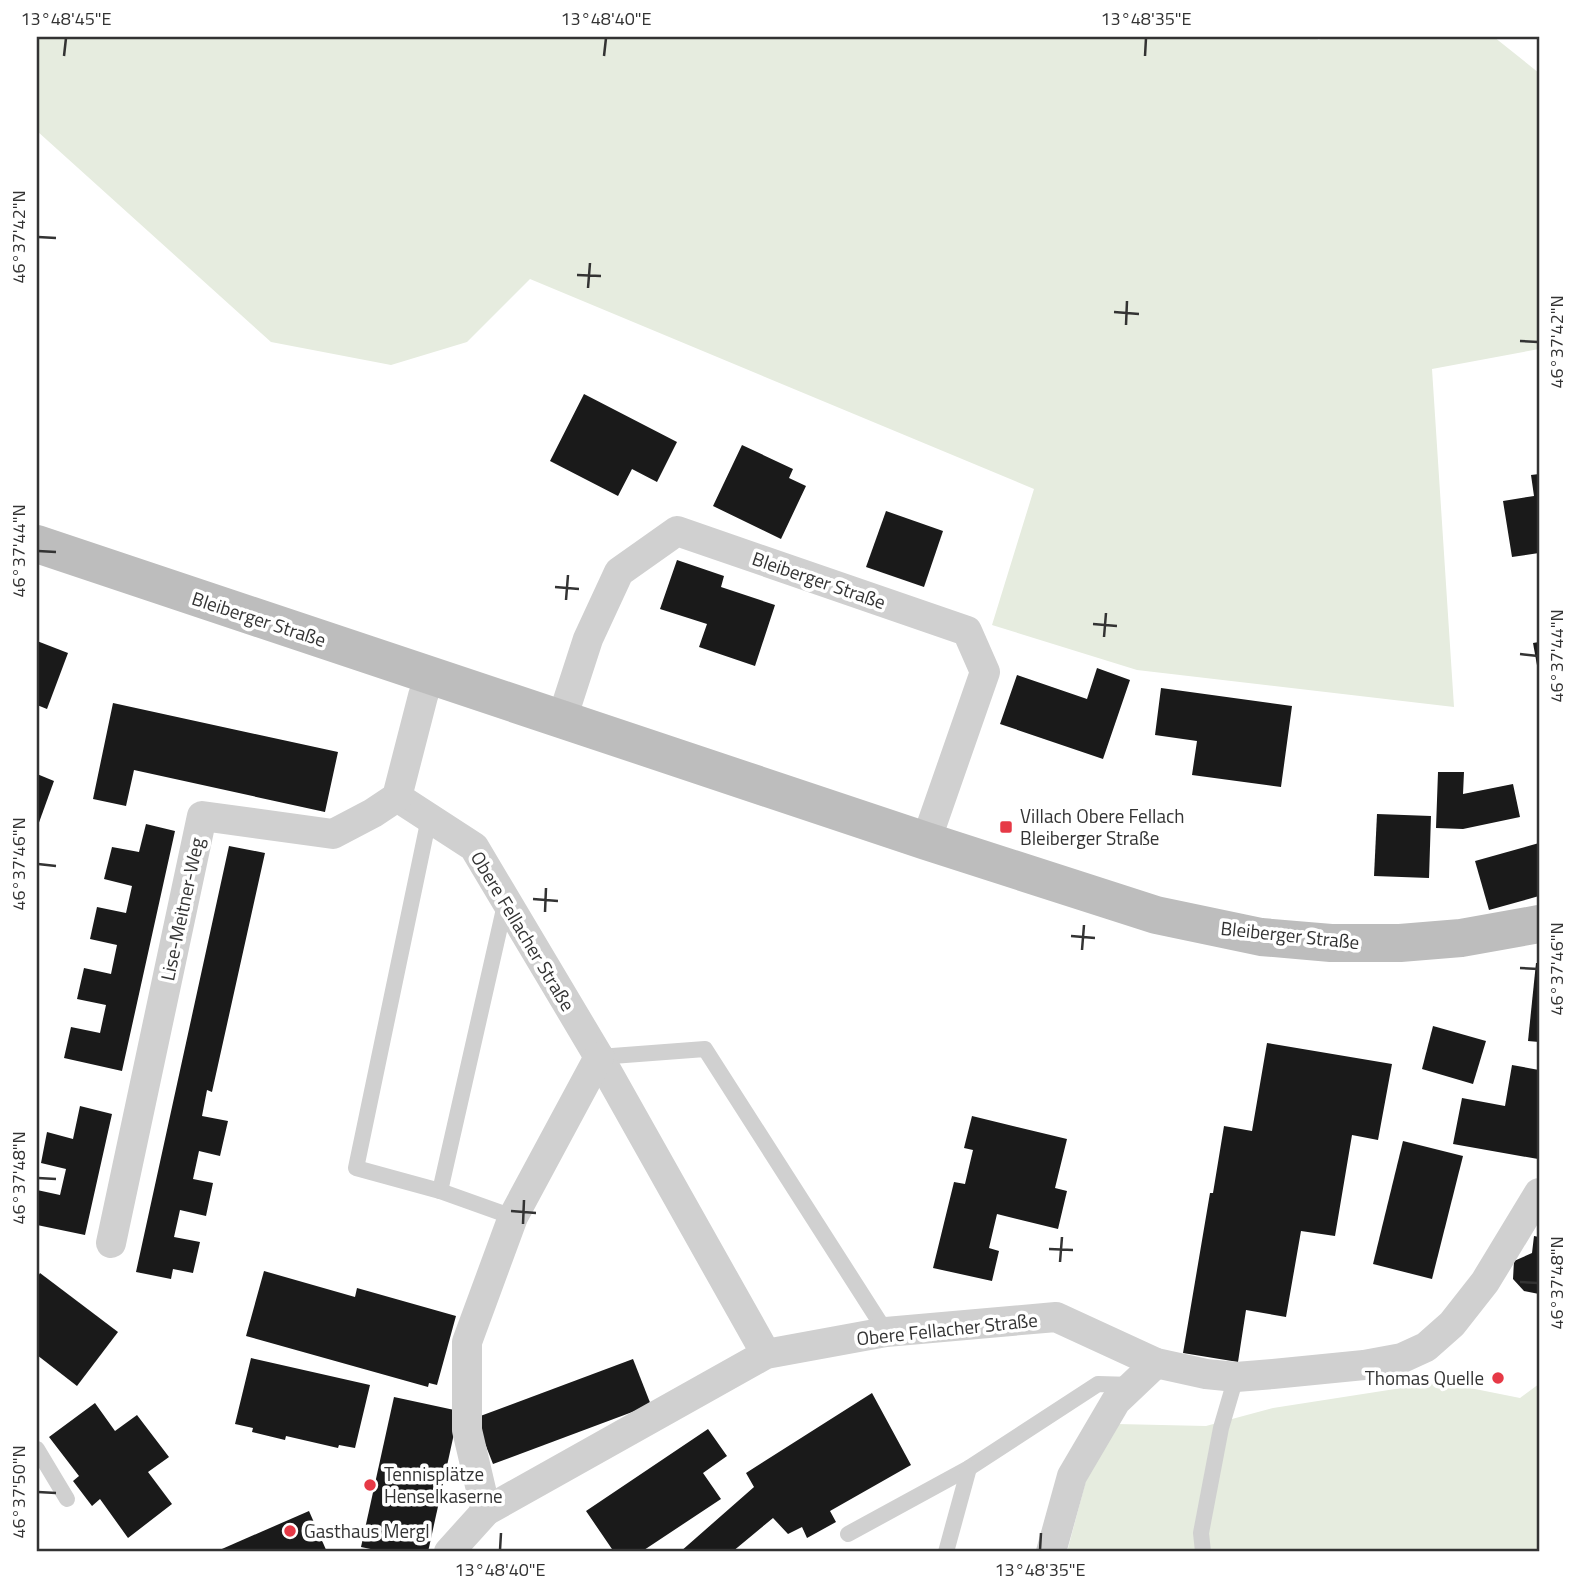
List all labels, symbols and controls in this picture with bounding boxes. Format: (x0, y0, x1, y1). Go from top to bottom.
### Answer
text: 13°48'45"E (21, 5, 112, 32)
text: 13°48'40"E (561, 5, 652, 32)
text: 13°48'35"E (1101, 5, 1192, 32)
text: 46°37'42"N (5, 190, 32, 284)
text: 46°37'42"N (1543, 295, 1570, 389)
text: 46°37'44"N (5, 504, 32, 598)
street label: Bleiberger Straße (749, 543, 890, 616)
street label: Bleiberger Straße (188, 583, 330, 654)
text: 46°37'44"N (1543, 609, 1570, 703)
place label: Villach Obere Fellach Bleiberger Straße (1020, 801, 1185, 852)
text: 46°37'46"N (5, 817, 32, 911)
marker: Villach Obere Fellach Bleiberger Straße (998, 819, 1014, 835)
street label: Lise-Meitner-Weg (152, 834, 211, 983)
street label: Obere Fellacher Straße (464, 845, 583, 1016)
street label: Bleiberger Straße (1219, 913, 1361, 956)
text: 46°37'46"N (1543, 922, 1570, 1016)
text: 46°37'48"N (5, 1131, 32, 1225)
text: 46°37'48"N (1543, 1236, 1570, 1330)
street label: Obere Fellacher Straße (855, 1305, 1039, 1352)
place label: Thomas Quelle (1365, 1363, 1484, 1392)
marker: Thomas Quelle (1490, 1370, 1506, 1386)
text: 46°37'50"N (5, 1445, 32, 1539)
place label: Tennisplätze Henselkaserne (384, 1459, 503, 1510)
marker: Tennisplätze Henselkaserne (362, 1477, 378, 1493)
place label: Gasthaus Mergl (304, 1516, 430, 1545)
marker: Gasthaus Mergl (282, 1523, 298, 1539)
text: 13°48'40"E (455, 1556, 546, 1583)
text: 13°48'35"E (995, 1556, 1086, 1583)

